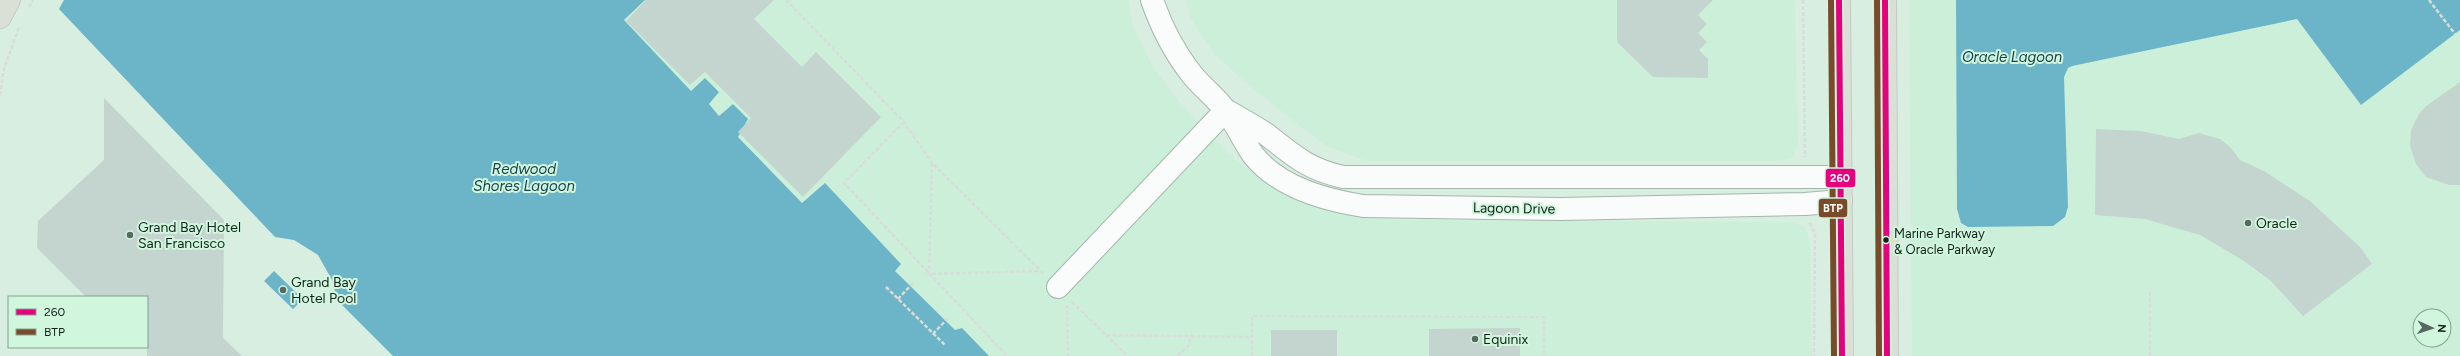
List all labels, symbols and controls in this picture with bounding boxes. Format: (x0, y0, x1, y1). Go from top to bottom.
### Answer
water label: Oracle Lagoon (1962, 48, 2062, 66)
water label: Redwood Shores Lagoon (473, 160, 575, 195)
line badge: 260 (1825, 168, 1856, 188)
text: 260 (1830, 172, 1850, 185)
line badge: BTP (1818, 198, 1848, 218)
street label: Lagoon Drive (1473, 199, 1556, 218)
text: BTP (1823, 202, 1843, 215)
place label: Oracle (2256, 215, 2297, 232)
marker: Oracle (2243, 218, 2253, 228)
place label: Grand Bay Hotel San Francisco (138, 219, 241, 252)
place label: Marine Parkway & Oracle Parkway (1894, 226, 1995, 257)
marker: Grand Bay Hotel San Francisco (125, 230, 135, 240)
marker: Marine Parkway & Oracle Parkway (1881, 235, 1891, 245)
place label: Grand Bay Hotel Pool (291, 274, 357, 307)
marker: Grand Bay Hotel Pool (278, 285, 288, 295)
legend (8, 296, 148, 348)
text: 260 (44, 305, 66, 319)
north arrow (2412, 308, 2452, 348)
text: N (2435, 324, 2448, 333)
text: BTP (44, 325, 65, 339)
place label: Equinix (1483, 331, 1528, 348)
marker: Equinix (1470, 334, 1480, 344)

